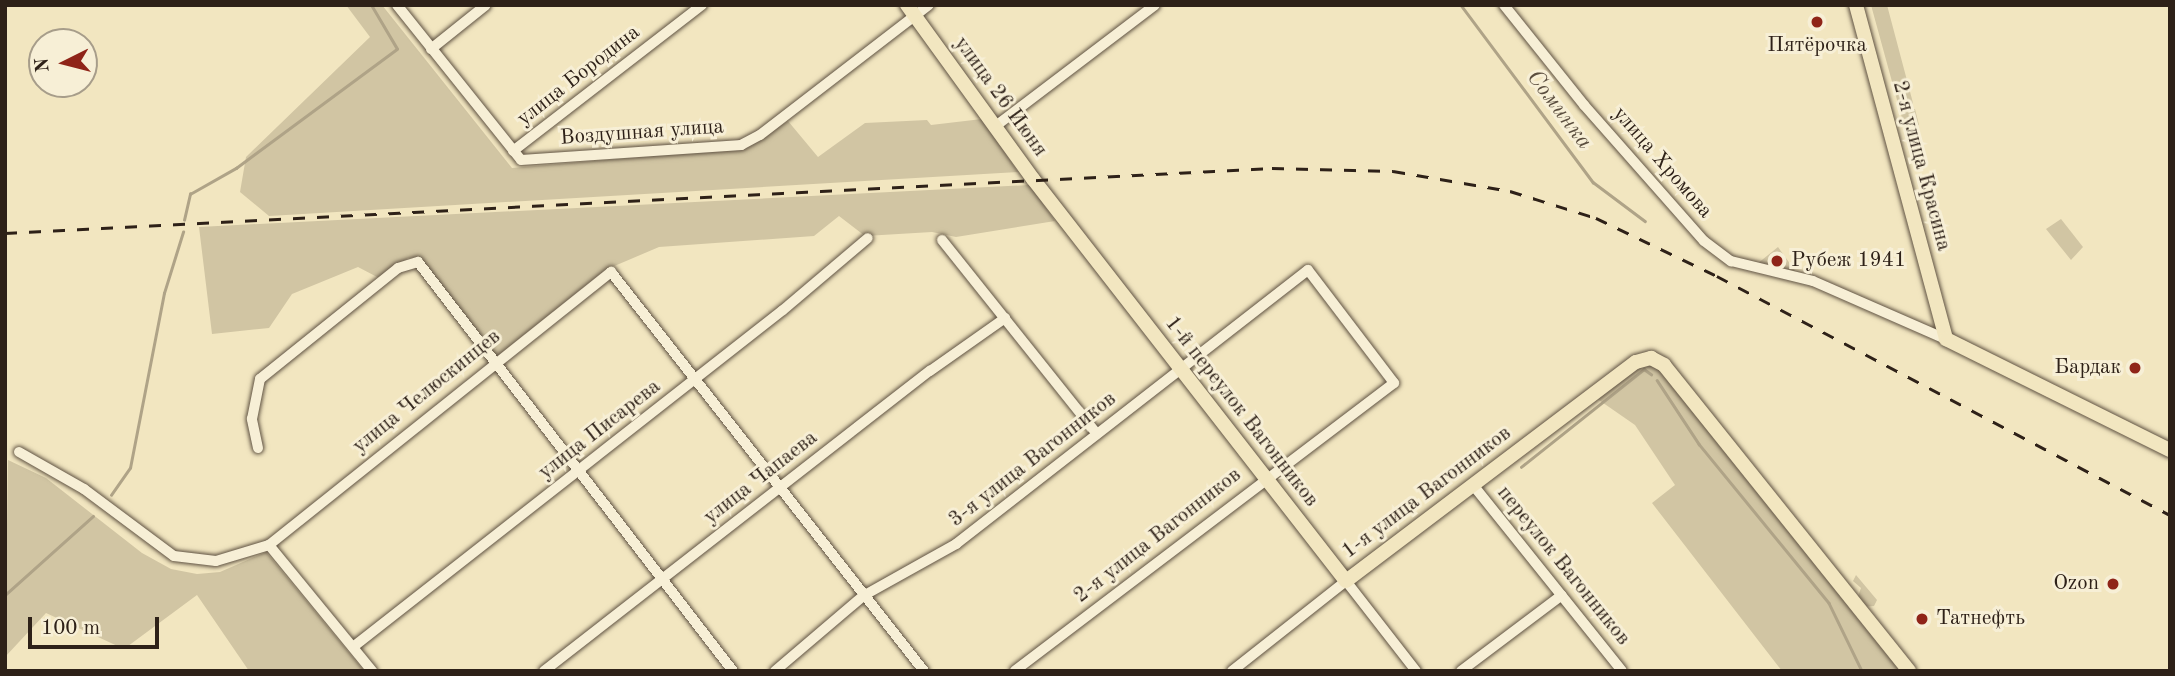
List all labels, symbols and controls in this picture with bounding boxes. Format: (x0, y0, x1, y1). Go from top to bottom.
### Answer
marker: Пятёрочка (1809, 14, 1825, 30)
street label: улица Бородина (513, 20, 645, 132)
north arrow (28, 28, 98, 98)
street label: улица 26 Июня (948, 32, 1052, 162)
place label: Пятёрочка (1767, 33, 1867, 59)
text: N (33, 57, 54, 73)
water label: Соминка (1520, 65, 1598, 155)
street label: 2-я улица Красина (1886, 78, 1956, 254)
street label: улица Хромова (1607, 102, 1717, 224)
street label: Воздушная улица (559, 115, 725, 151)
place label: Рубеж 1941 (1791, 248, 1906, 274)
marker: Рубеж 1941 (1769, 253, 1785, 269)
street label: 1-й переулок Вагонников (1159, 312, 1323, 512)
street label: улица Челюскинцев (348, 325, 506, 459)
place label: Бардак (2054, 355, 2121, 381)
marker: Бардак (2127, 360, 2143, 376)
street label: улица Писарева (534, 375, 666, 485)
street label: 3-я улица Вагонников (944, 387, 1122, 533)
street label: 1-я улица Вагонников (1338, 421, 1516, 565)
street label: улица Чапаева (699, 426, 823, 530)
street label: 2-я улица Вагонников (1069, 463, 1247, 609)
street label: переулок Вагонников (1491, 481, 1635, 651)
place label: Ozon (2053, 571, 2099, 597)
marker: Ozon (2105, 576, 2121, 592)
scale bar (32, 602, 163, 646)
place label: Татнефть (1936, 606, 2025, 632)
marker: Татнефть (1914, 611, 1930, 627)
text: 100 m (41, 618, 100, 639)

